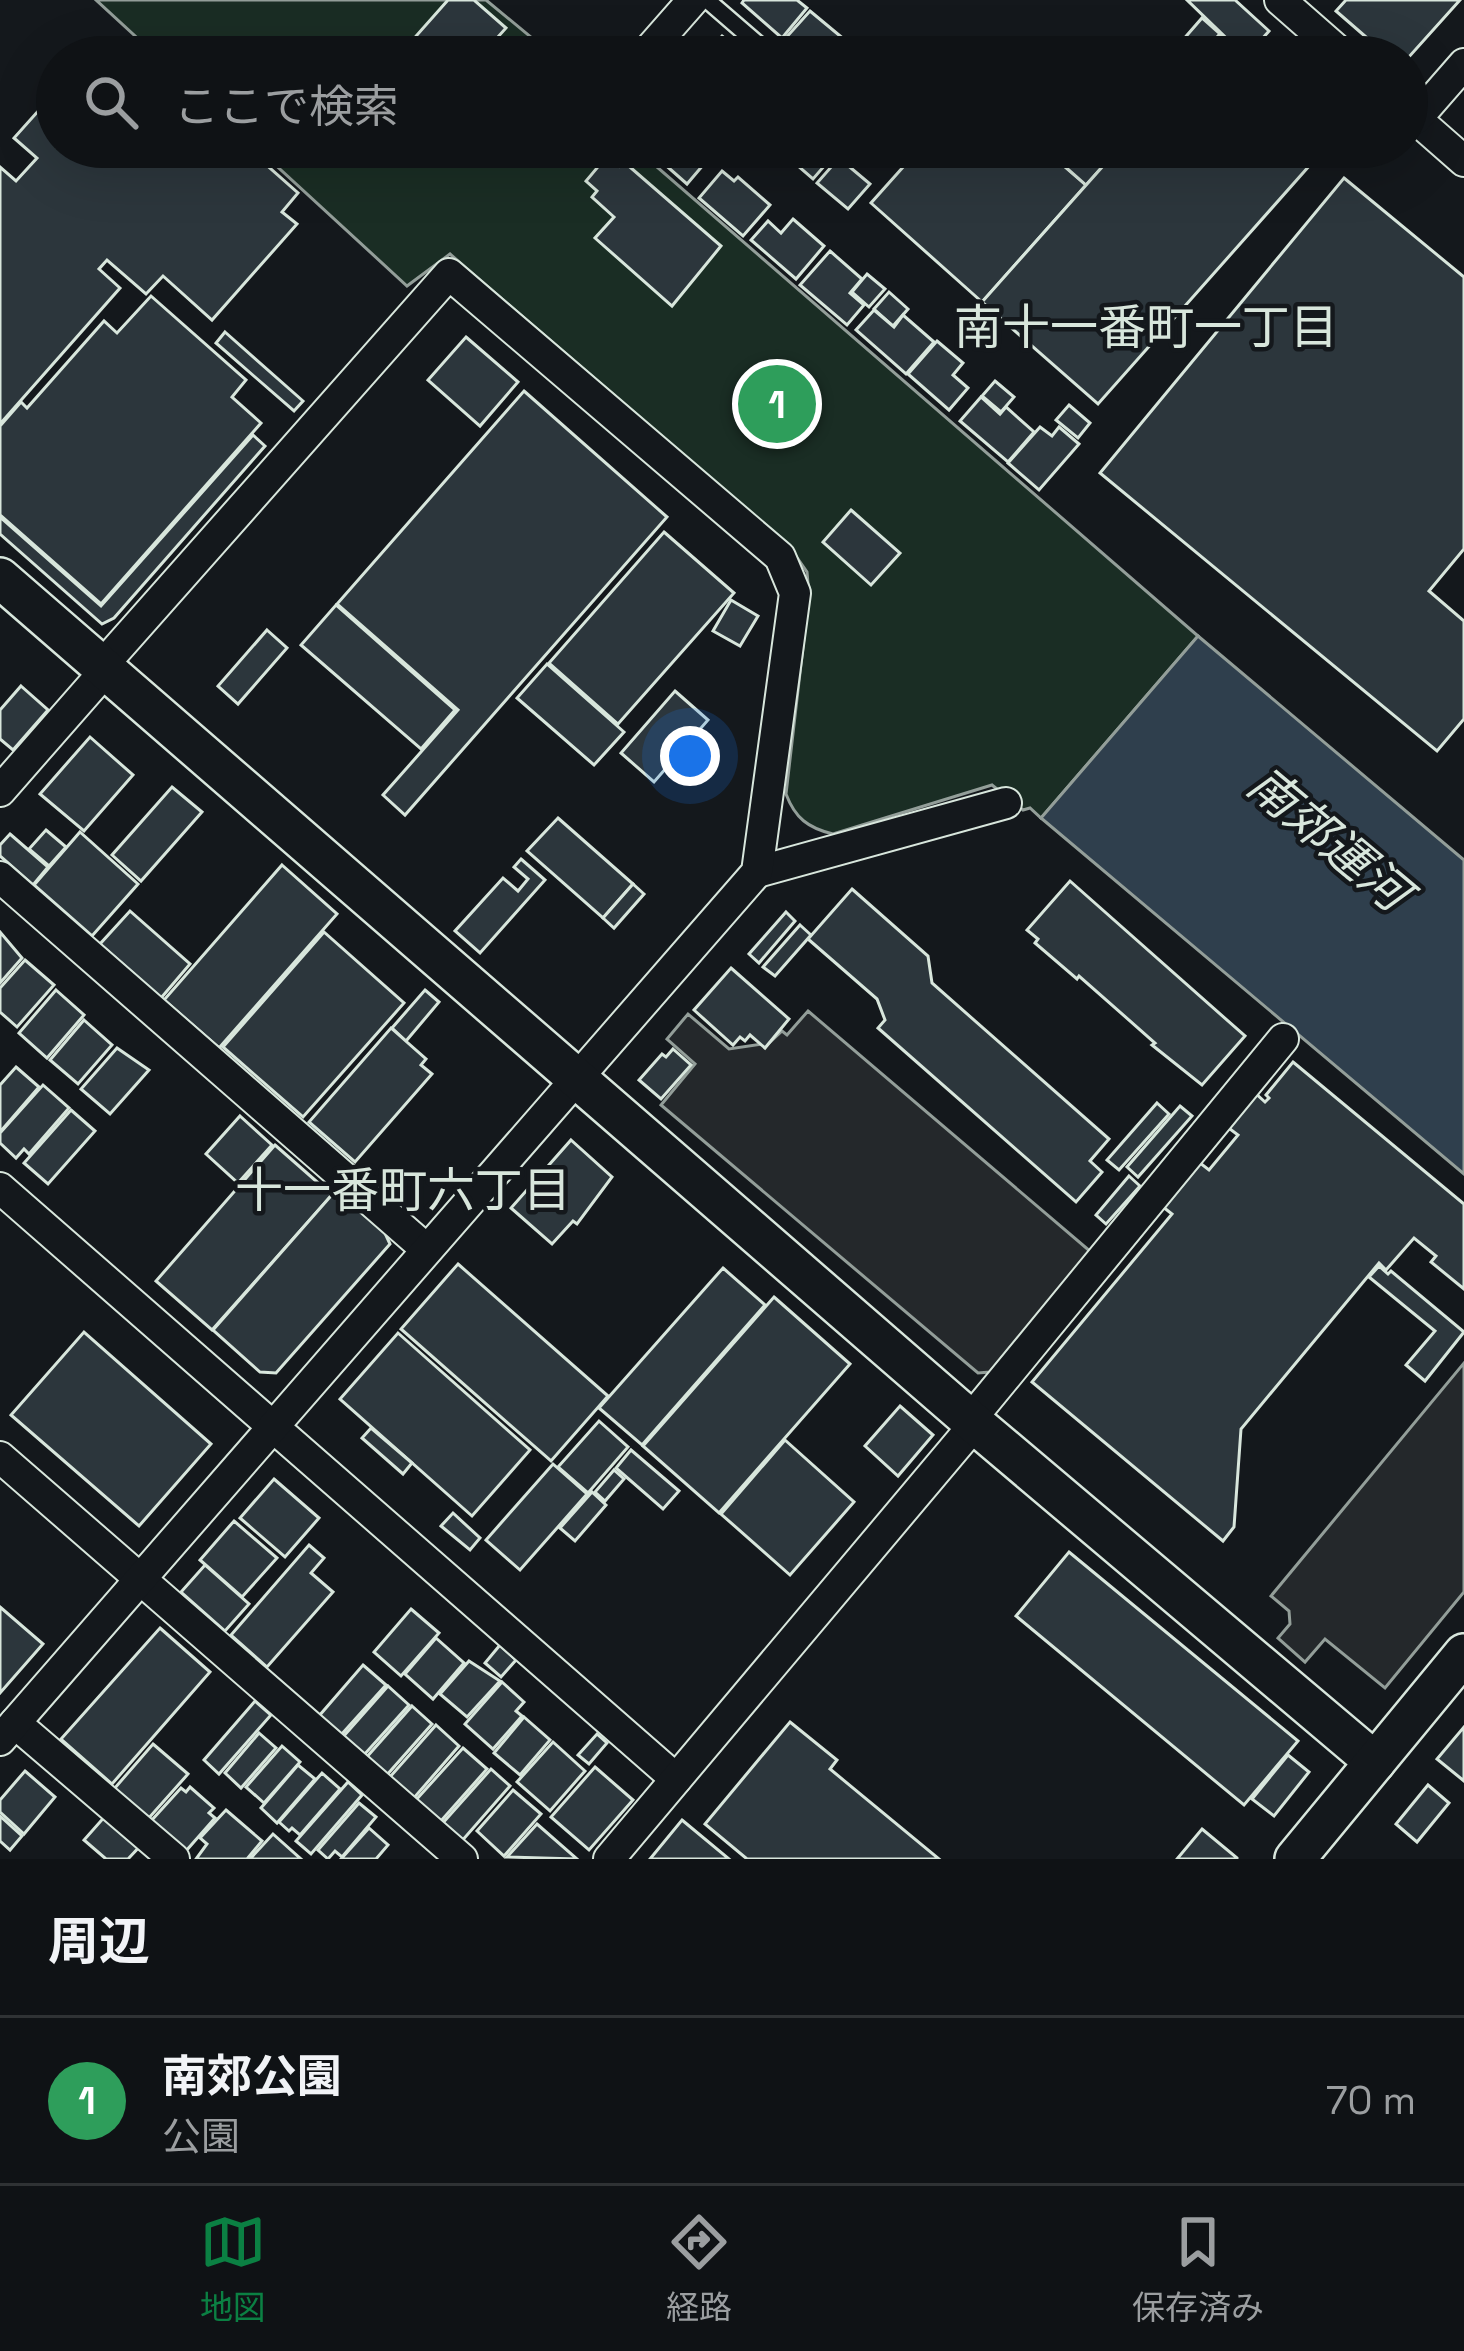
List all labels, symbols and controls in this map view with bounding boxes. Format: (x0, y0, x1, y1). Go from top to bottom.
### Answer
search box (36, 36, 1428, 168)
icon: search (78, 69, 144, 135)
text: ここで検索 (174, 78, 399, 135)
district label: 南十一番町一丁目 (954, 297, 1338, 358)
pin: 1 (738, 359, 816, 449)
your location (660, 726, 720, 786)
water label: 南郊運河 (1236, 753, 1428, 929)
district label: 十一番町六丁目 (235, 1160, 571, 1221)
text: 周辺 (48, 1909, 150, 1974)
text: 南郊公園 (162, 2048, 342, 2105)
text: 1 (78, 2076, 96, 2125)
text: 70 m (1326, 2076, 1416, 2125)
text: 公園 (162, 2112, 240, 2161)
tab: 地図 (200, 2209, 266, 2329)
tab: 経路 (666, 2209, 732, 2329)
tab: 保存済み (1132, 2209, 1264, 2329)

